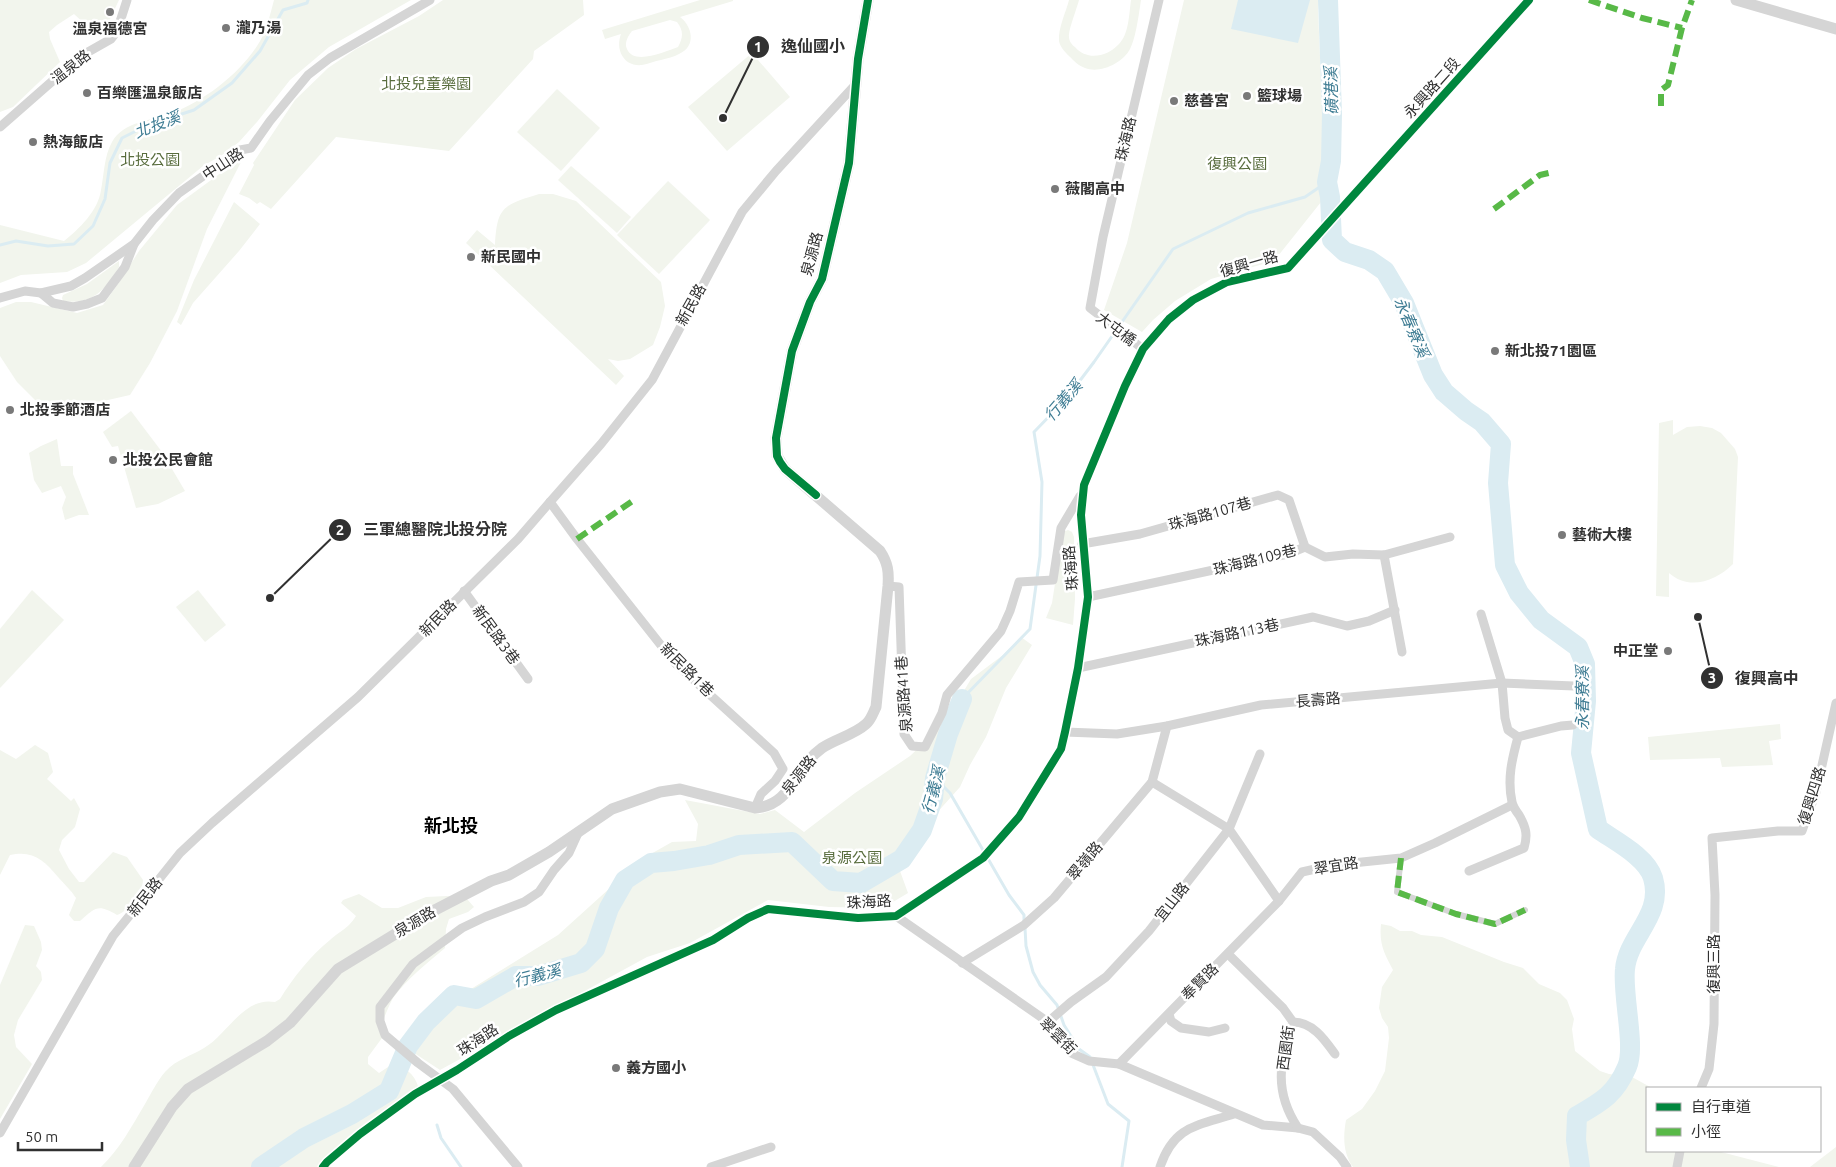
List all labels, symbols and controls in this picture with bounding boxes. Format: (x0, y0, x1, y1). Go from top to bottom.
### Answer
marker: 溫泉福德宮 (104, 6, 116, 18)
place label: 瀧乃湯 (236, 19, 281, 36)
place label: 溫泉福德宮 (72, 20, 148, 37)
marker: 瀧乃湯 (220, 22, 232, 34)
callout: 逸仙國小 (746, 31, 855, 62)
text: 逸仙國小 (781, 37, 845, 55)
text: 1 (754, 38, 762, 55)
street label: 溫泉路 (48, 46, 94, 87)
street label: 永興路二段 (1400, 54, 1463, 121)
water label: 磺港溪 (1321, 65, 1341, 115)
park label: 北投兒童樂園 (381, 75, 471, 92)
place label: 百樂匯溫泉飯店 (97, 84, 202, 101)
marker: 百樂匯溫泉飯店 (81, 87, 93, 99)
place label: 籃球場 (1257, 87, 1302, 104)
marker: 籃球場 (1241, 90, 1253, 102)
place label: 慈善宮 (1184, 92, 1229, 109)
marker: 慈善宮 (1168, 95, 1180, 107)
water label: 北投溪 (131, 106, 184, 141)
street label: 珠海路 (1112, 115, 1139, 163)
place label: 熱海飯店 (43, 133, 103, 150)
marker: 熱海飯店 (27, 136, 39, 148)
street label: 中山路 (199, 144, 246, 183)
park label: 北投公園 (120, 151, 180, 168)
park label: 復興公園 (1207, 155, 1267, 172)
place label: 薇閣高中 (1065, 180, 1125, 197)
marker: 薇閣高中 (1049, 183, 1061, 195)
street label: 泉源路 (797, 230, 826, 278)
street label: 復興一路 (1218, 247, 1280, 280)
place label: 新民國中 (481, 248, 541, 265)
marker: 新民國中 (465, 251, 477, 263)
street label: 新民路 (672, 281, 709, 329)
water label: 永春寮溪 (1391, 294, 1434, 362)
street label: 大屯橋 (1093, 308, 1139, 349)
place label: 新北投71園區 (1505, 342, 1597, 359)
marker: 新北投71園區 (1489, 345, 1501, 357)
water label: 行義溪 (1040, 374, 1087, 424)
place label: 北投季節酒店 (20, 401, 110, 418)
marker: 北投季節酒店 (4, 404, 16, 416)
place label: 北投公民會館 (123, 451, 213, 468)
marker: 北投公民會館 (107, 454, 119, 466)
street label: 珠海路107巷 (1166, 494, 1253, 533)
callout: 三軍總醫院北投分院 (328, 514, 517, 545)
text: 三軍總醫院北投分院 (363, 520, 507, 538)
text: 2 (336, 521, 344, 538)
place label: 藝術大樓 (1572, 526, 1632, 543)
marker: 藝術大樓 (1556, 529, 1568, 541)
street label: 珠海路109巷 (1211, 541, 1298, 578)
street label: 珠海路 (1060, 545, 1081, 591)
street label: 新民路 (416, 596, 460, 640)
street label: 新民路3巷 (469, 602, 523, 667)
street label: 珠海路113巷 (1193, 615, 1280, 650)
street label: 新民路1巷 (657, 639, 718, 700)
place label: 中正堂 (1613, 642, 1658, 659)
marker: 中正堂 (1662, 645, 1674, 657)
street label: 泉源路41巷 (892, 655, 915, 733)
callout: 復興高中 (1700, 662, 1809, 693)
water label: 永春寮溪 (1573, 664, 1591, 730)
text: 3 (1708, 669, 1716, 686)
text: 復興高中 (1735, 669, 1799, 687)
street label: 長壽路 (1295, 689, 1341, 710)
street label: 泉源路 (778, 752, 819, 798)
water label: 行義溪 (918, 763, 948, 816)
street label: 復興四路 (1795, 765, 1828, 827)
district label: 新北投 (424, 815, 478, 835)
street label: 翠嶺路 (1064, 838, 1106, 883)
park label: 泉源公園 (822, 849, 882, 866)
street label: 翠宜路 (1312, 854, 1359, 877)
street label: 新民路 (124, 874, 165, 920)
street label: 宜山路 (1151, 879, 1192, 925)
street label: 珠海路 (846, 892, 892, 911)
street label: 泉源路 (391, 903, 438, 940)
street label: 復興三路 (1705, 934, 1722, 994)
water label: 行義溪 (512, 960, 564, 990)
street label: 奉賢路 (1178, 960, 1222, 1004)
street label: 翠雲街 (1036, 1014, 1080, 1058)
street label: 珠海路 (454, 1020, 501, 1059)
street label: 西園街 (1274, 1024, 1297, 1071)
place label: 義方國小 (626, 1059, 687, 1076)
marker: 義方國小 (610, 1062, 622, 1074)
legend (1646, 1087, 1821, 1152)
text: 自行車道 (1691, 1098, 1751, 1115)
scale bar (18, 1120, 101, 1152)
text: 小徑 (1691, 1123, 1721, 1140)
text: 50 m (25, 1128, 58, 1145)

